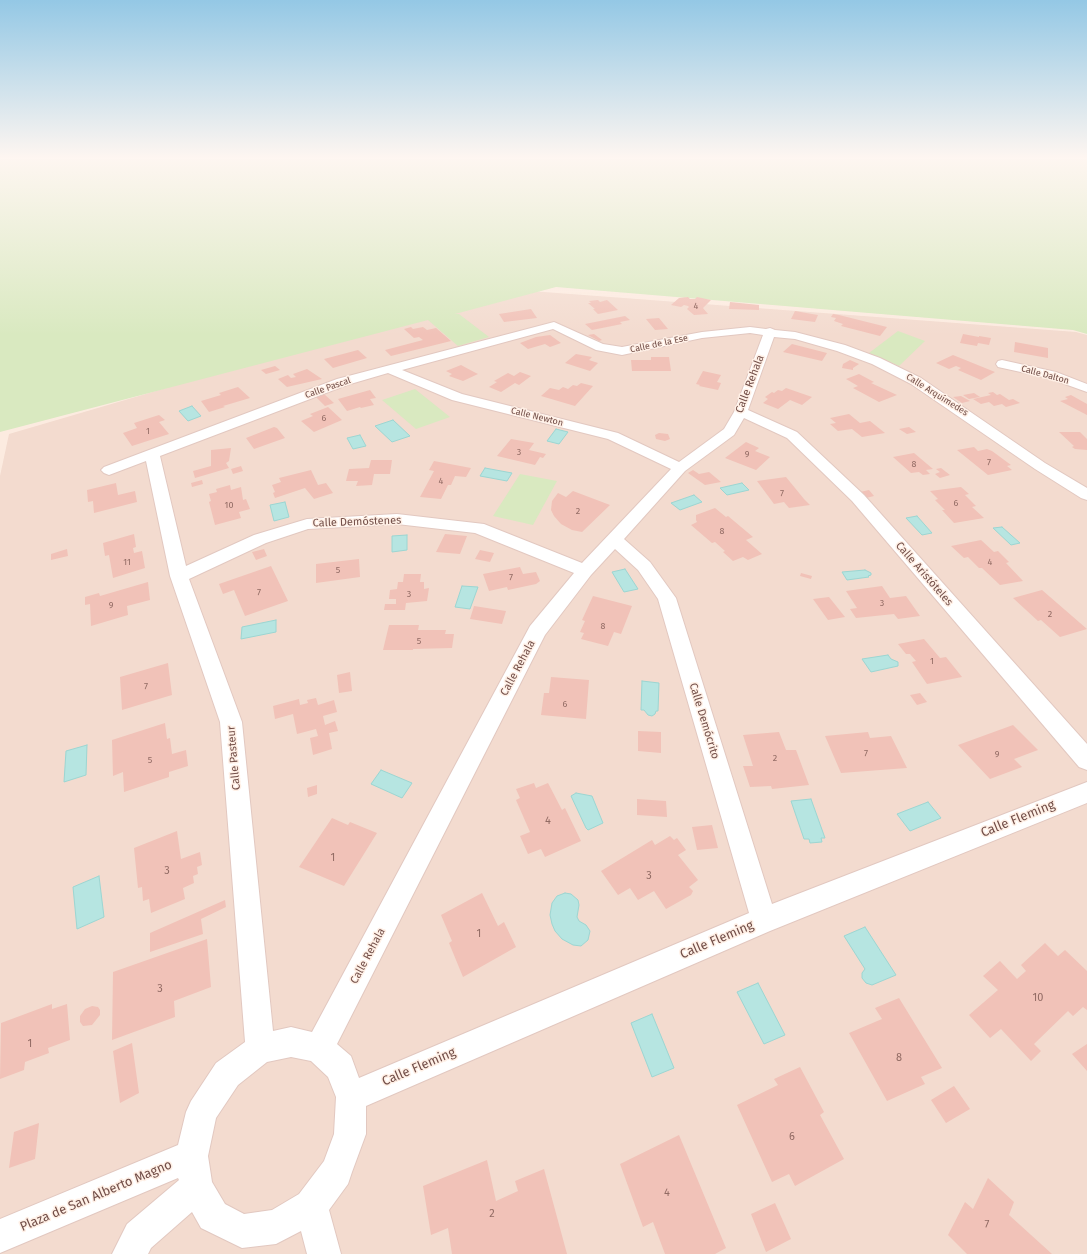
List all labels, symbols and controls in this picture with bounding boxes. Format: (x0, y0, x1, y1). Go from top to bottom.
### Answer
house number: 4 (694, 301, 698, 311)
street label: Calle de la Ese (629, 333, 689, 355)
street label: Calle Rehala (733, 353, 767, 415)
street label: Calle Dalton (1020, 363, 1070, 387)
street label: Calle Arquímedes (904, 372, 970, 418)
street label: Calle Pascal (304, 375, 352, 401)
street label: Calle Newton (510, 405, 564, 429)
house number: 6 (322, 413, 326, 423)
house number: 1 (146, 426, 150, 436)
house number: 3 (517, 447, 521, 457)
house number: 9 (745, 449, 749, 459)
house number: 7 (987, 457, 991, 467)
house number: 8 (912, 459, 916, 469)
house number: 4 (439, 476, 443, 486)
house number: 7 (780, 488, 784, 498)
house number: 6 (954, 498, 958, 508)
house number: 10 (225, 500, 233, 510)
house number: 2 (576, 506, 580, 516)
street label: Calle Demóstenes (312, 514, 402, 530)
house number: 8 (720, 526, 724, 536)
street label: Calle Aristóteles (893, 539, 955, 609)
house number: 11 (123, 557, 131, 567)
house number: 4 (988, 557, 992, 567)
house number: 5 (336, 565, 340, 575)
house number: 7 (509, 572, 513, 582)
house number: 7 (257, 587, 261, 597)
house number: 3 (407, 589, 411, 599)
house number: 3 (880, 598, 884, 608)
house number: 9 (109, 600, 113, 610)
house number: 2 (1048, 609, 1052, 619)
house number: 8 (601, 621, 605, 631)
house number: 5 (417, 636, 421, 646)
street label: Calle Rehala (498, 638, 538, 698)
house number: 1 (930, 656, 934, 666)
house number: 7 (144, 681, 148, 691)
street label: Calle Demócrito (686, 681, 722, 761)
house number: 6 (563, 699, 567, 709)
street label: Calle Pasteur (225, 725, 243, 791)
house number: 7 (864, 748, 868, 758)
house number: 9 (995, 749, 999, 759)
house number: 2 (773, 753, 777, 763)
house number: 5 (148, 755, 152, 765)
street label: Calle Fleming (979, 797, 1057, 841)
house number: 4 (545, 814, 551, 828)
house number: 1 (331, 851, 335, 865)
house number: 3 (164, 864, 170, 878)
house number: 3 (646, 869, 652, 883)
street label: Calle Fleming (678, 917, 756, 963)
street label: Calle Rehala (348, 926, 388, 986)
house number: 1 (477, 927, 481, 941)
house number: 3 (157, 982, 163, 996)
house number: 10 (1033, 991, 1043, 1005)
house number: 1 (28, 1037, 32, 1051)
street label: Calle Fleming (380, 1044, 458, 1090)
house number: 8 (896, 1051, 902, 1065)
house number: 6 (789, 1130, 795, 1144)
street label: Plaza de San Alberto Magno (18, 1157, 174, 1235)
house number: 4 (664, 1186, 670, 1200)
house number: 2 (489, 1207, 495, 1221)
house number: 7 (985, 1218, 989, 1232)

